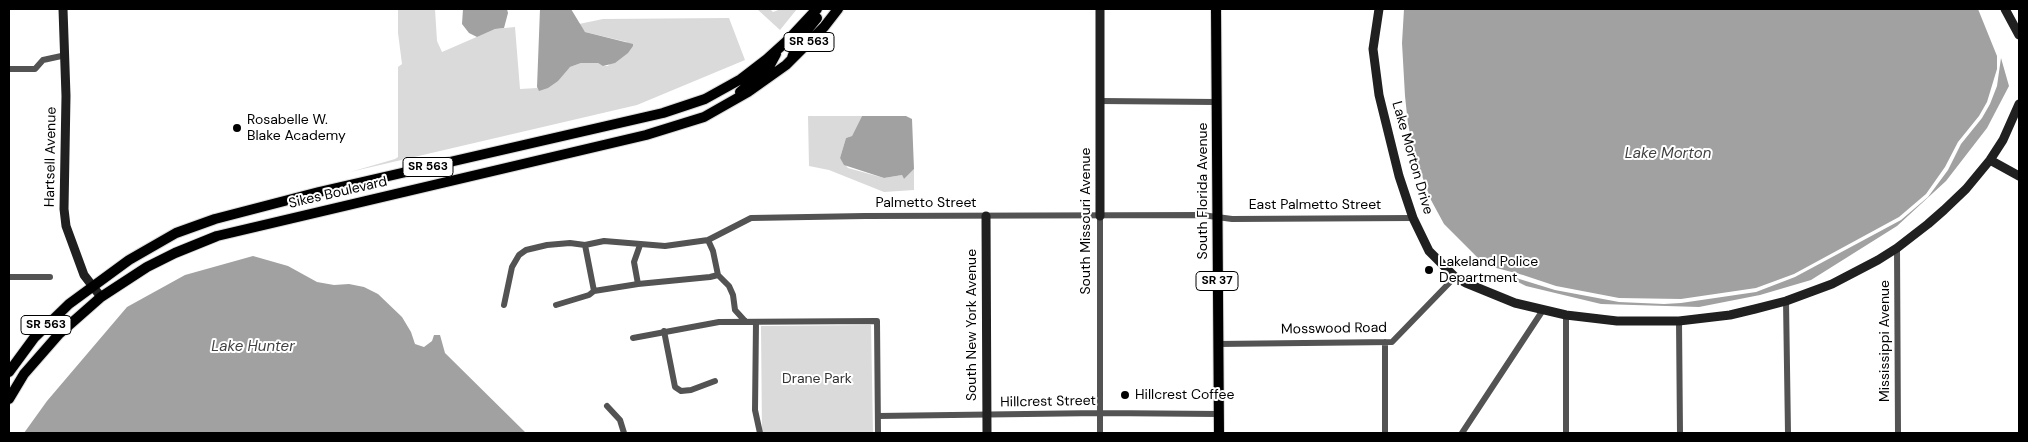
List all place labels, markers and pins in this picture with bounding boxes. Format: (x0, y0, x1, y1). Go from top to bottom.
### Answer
place label: Rosabelle W. Blake Academy (247, 112, 346, 144)
marker: Rosabelle W. Blake Academy (231, 122, 243, 134)
place label: Lakeland Police Department (1439, 254, 1538, 286)
marker: Lakeland Police Department (1423, 264, 1435, 276)
place label: Hillcrest Coffee (1135, 387, 1234, 403)
marker: Hillcrest Coffee (1119, 389, 1131, 401)

